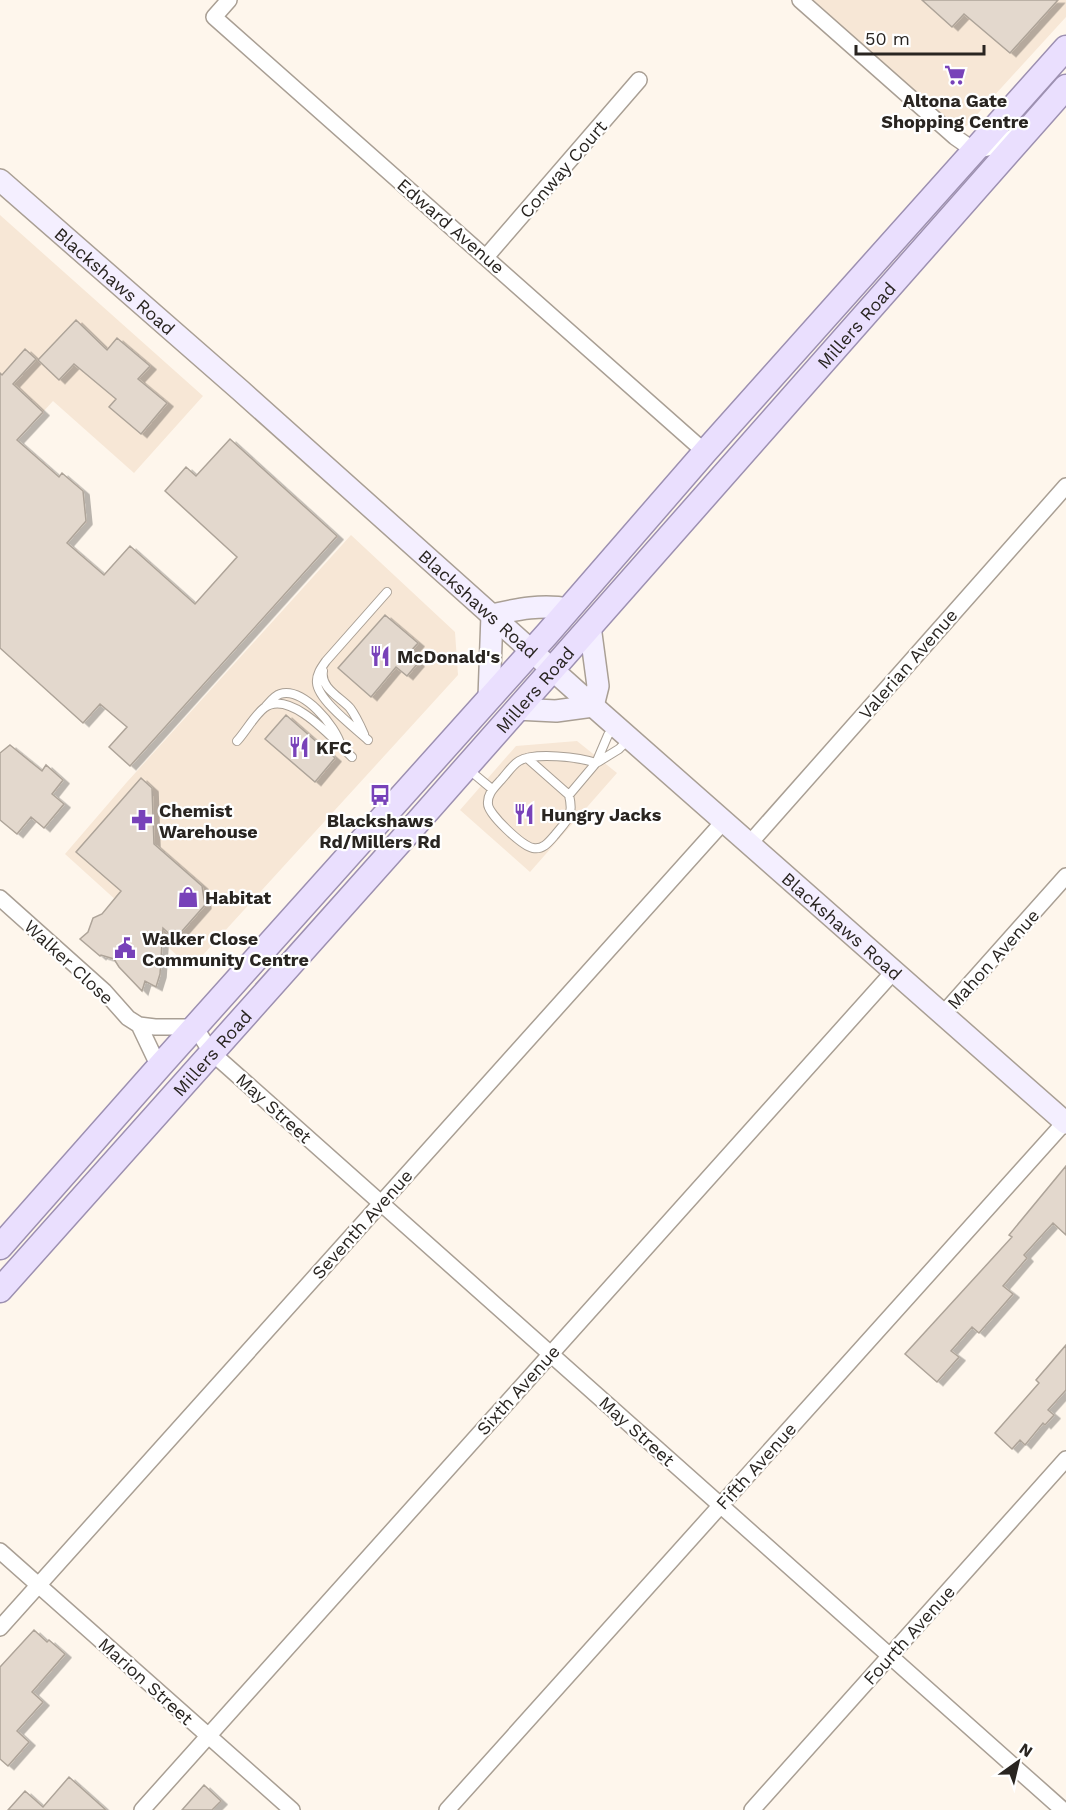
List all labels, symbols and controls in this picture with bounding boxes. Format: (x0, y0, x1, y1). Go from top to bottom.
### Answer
scale bar (856, 18, 984, 56)
text: 50 m (865, 28, 910, 49)
supermarket icon: Altona Gate Shopping Centre (943, 63, 967, 87)
place label: Altona Gate Shopping Centre (881, 90, 1029, 132)
street label: Conway Court (515, 116, 611, 222)
street label: Edward Avenue (393, 174, 509, 278)
street label: Blackshaws Road (51, 223, 180, 339)
street label: Millers Road (812, 277, 900, 373)
street label: Blackshaws Road (415, 545, 542, 662)
street label: Valerian Avenue (854, 605, 962, 723)
street label: Millers Road (491, 642, 578, 737)
restaurant icon: McDonald's (368, 644, 392, 668)
place label: McDonald's (397, 646, 500, 667)
restaurant icon: KFC (287, 735, 311, 759)
place label: KFC (316, 737, 352, 758)
bus stop icon: Blackshaws Rd/Millers Rd (368, 783, 392, 807)
place label: Chemist Warehouse (159, 800, 258, 842)
restaurant icon: Hungry Jacks (512, 802, 536, 826)
place label: Hungry Jacks (541, 804, 662, 825)
pharmacy icon: Chemist Warehouse (130, 808, 154, 832)
place label: Blackshaws Rd/Millers Rd (319, 810, 441, 852)
street label: Blackshaws Road (778, 867, 907, 984)
shop icon: Habitat (176, 885, 200, 909)
place label: Habitat (205, 887, 271, 908)
street label: Mahon Avenue (942, 905, 1044, 1013)
street label: Walker Close (20, 915, 118, 1009)
place label: Walker Close Community Centre (142, 928, 309, 970)
public building icon: Walker Close Community Centre (113, 936, 137, 960)
street label: Millers Road (168, 1005, 256, 1100)
street label: May Street (232, 1069, 316, 1148)
street label: Seventh Avenue (307, 1165, 417, 1283)
street label: Sixth Avenue (472, 1341, 564, 1439)
street label: May Street (595, 1392, 679, 1471)
street label: Fifth Avenue (711, 1418, 801, 1514)
street label: Fourth Avenue (859, 1581, 959, 1689)
street label: Marion Street (94, 1633, 198, 1729)
north arrow (988, 1732, 1048, 1792)
text: N (1016, 1739, 1036, 1761)

